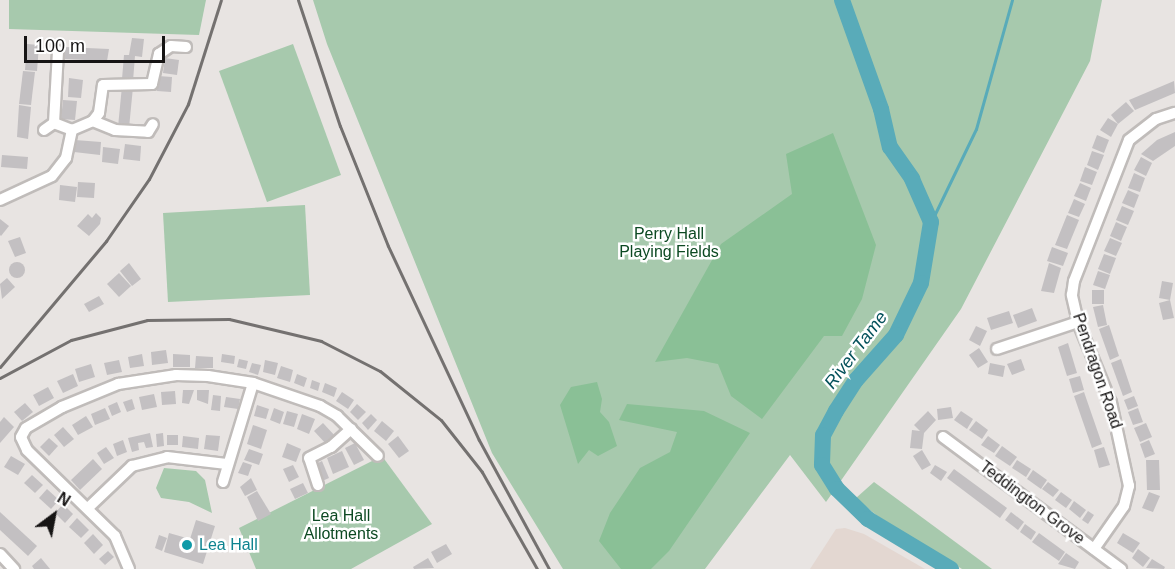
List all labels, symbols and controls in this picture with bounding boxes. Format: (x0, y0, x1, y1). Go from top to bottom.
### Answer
scale bar (27, 24, 168, 62)
text: 100 m (35, 36, 85, 56)
park label: Perry Hall Playing Fields (619, 224, 719, 262)
water label: River Tame (820, 307, 892, 393)
street label: Pendragon Road (1068, 311, 1126, 431)
street label: Teddington Grove (976, 457, 1088, 549)
north arrow (24, 485, 84, 545)
text: N (54, 489, 73, 510)
park label: Lea Hall Allotments (304, 506, 378, 544)
place label: Lea Hall (199, 535, 258, 555)
marker: Lea Hall (180, 538, 194, 552)

